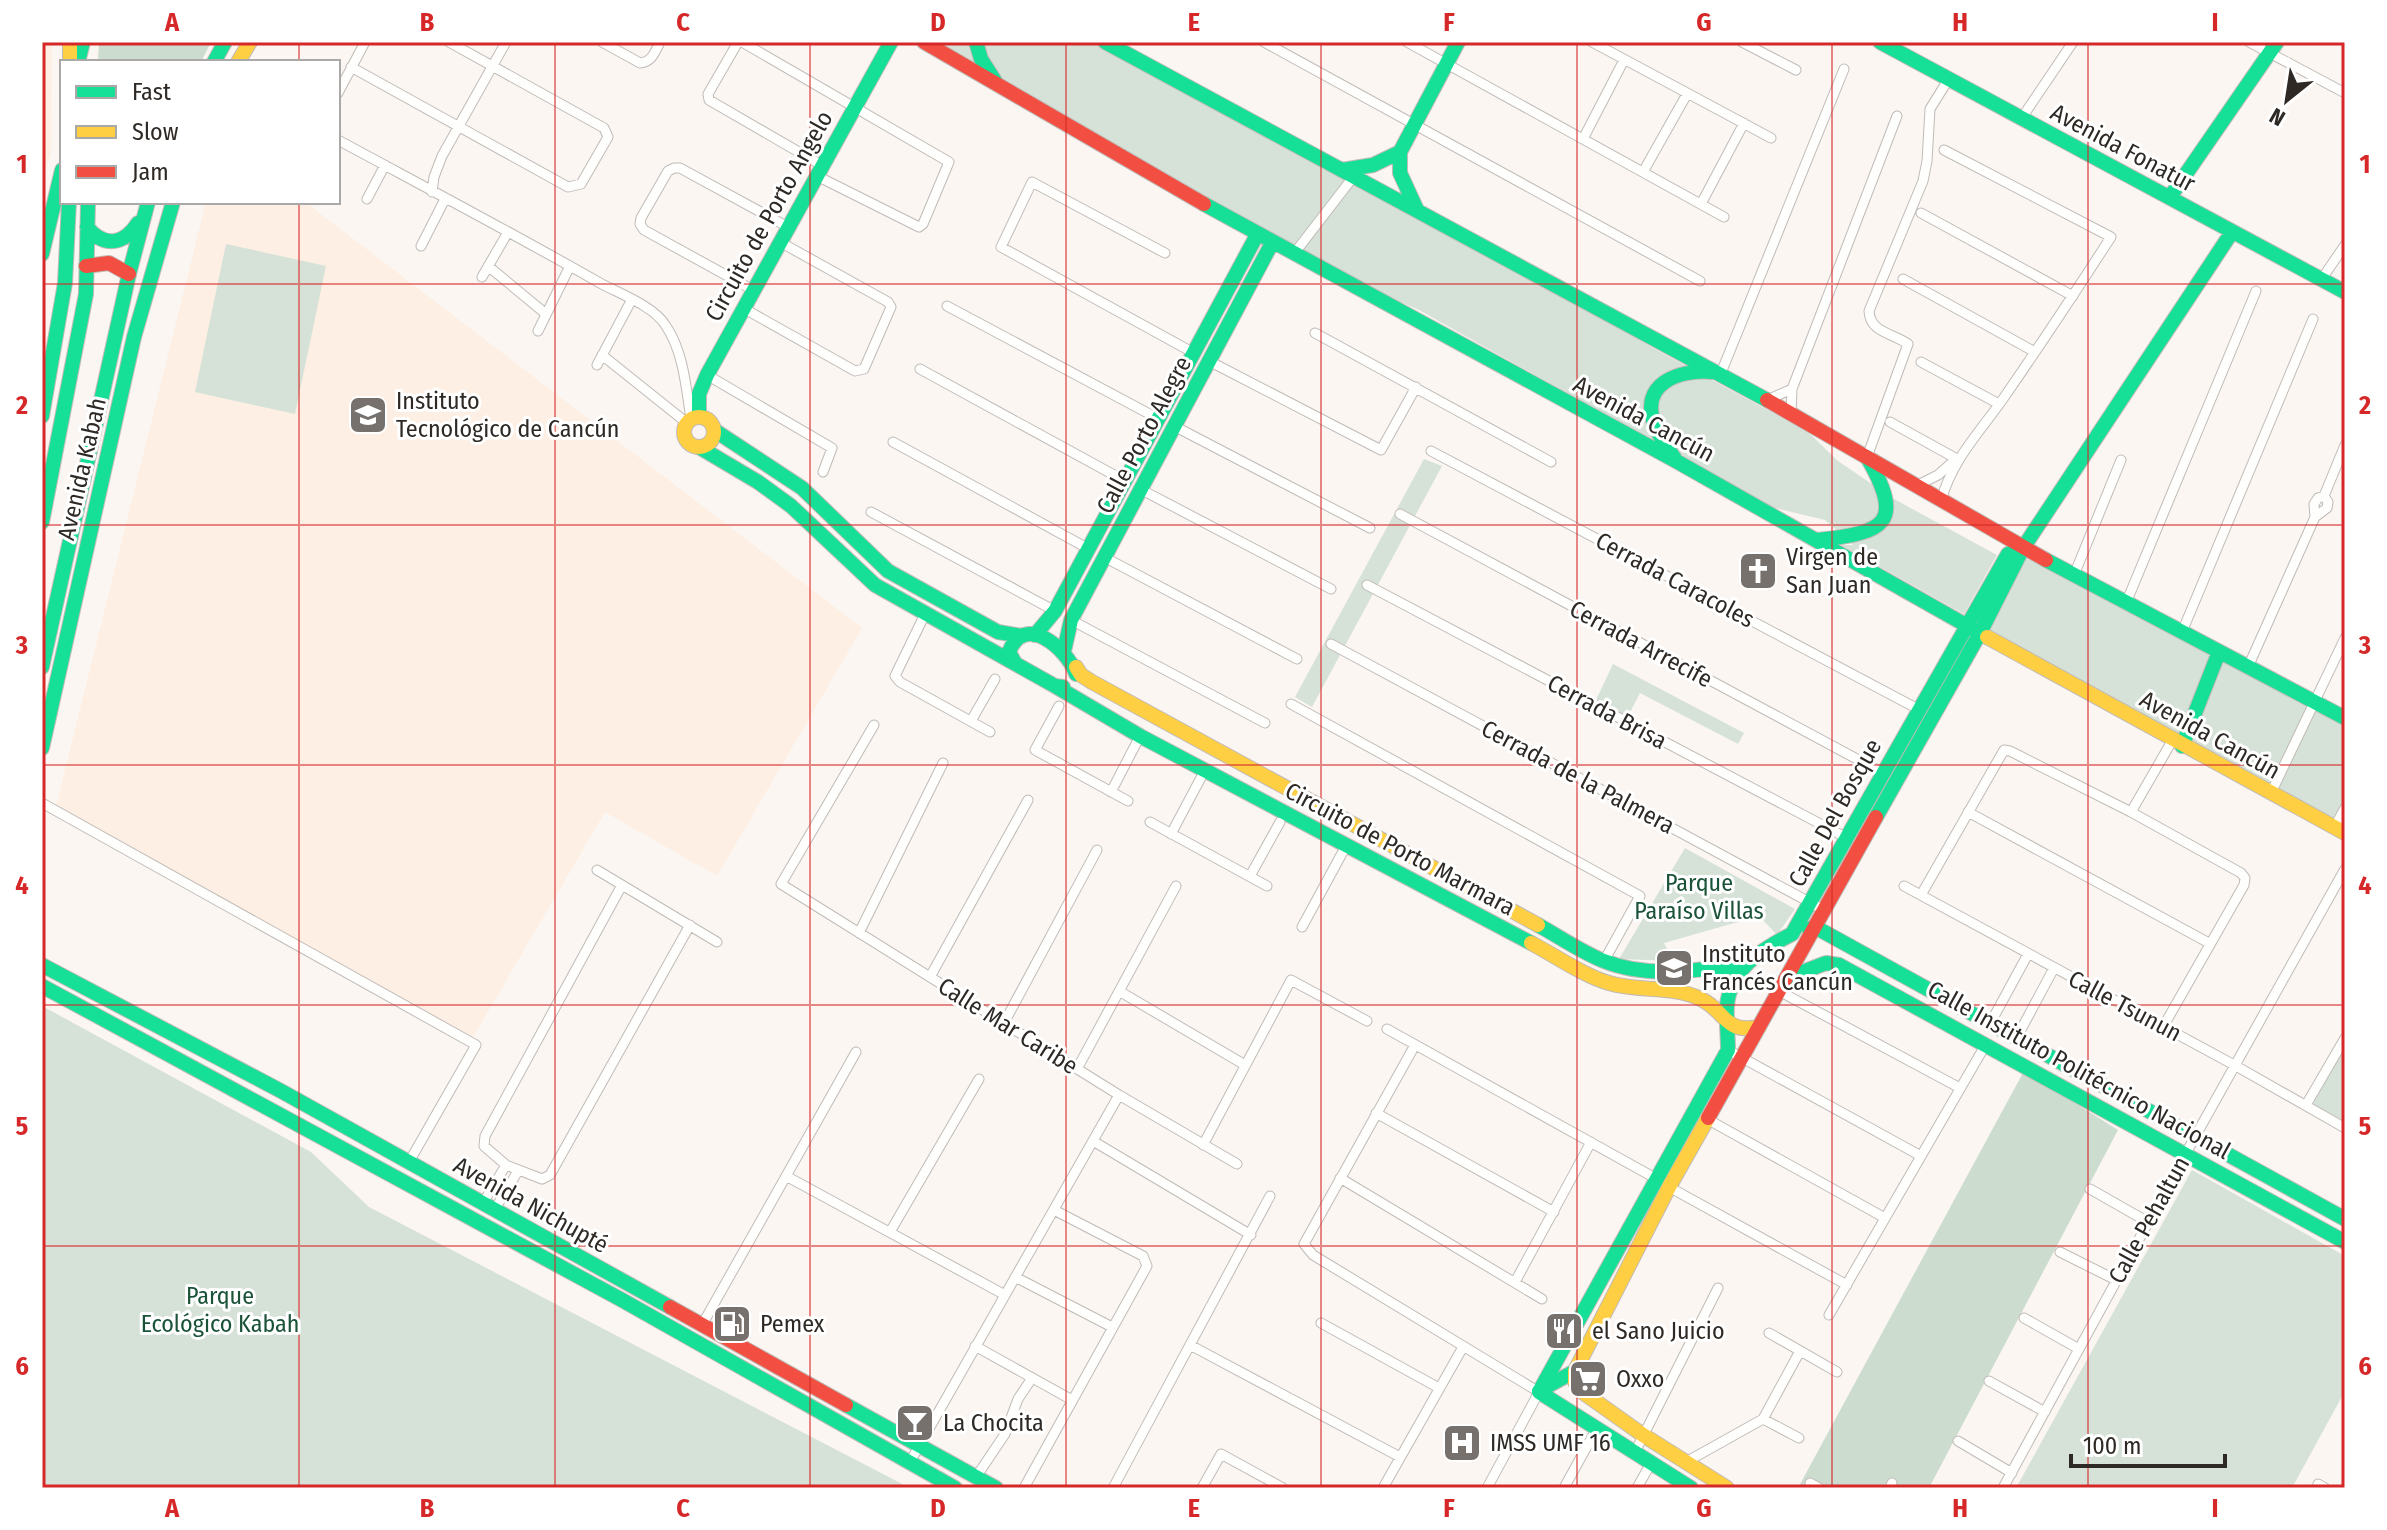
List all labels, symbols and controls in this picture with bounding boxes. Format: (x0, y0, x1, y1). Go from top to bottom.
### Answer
text: A (164, 7, 180, 38)
text: B (420, 7, 435, 38)
text: C (676, 7, 690, 38)
text: D (930, 7, 946, 38)
text: E (1188, 7, 1200, 38)
text: F (1443, 7, 1455, 38)
text: G (1696, 7, 1712, 38)
text: H (1952, 7, 1968, 38)
text: I (2212, 7, 2219, 38)
legend (60, 60, 340, 204)
north arrow (2247, 60, 2327, 140)
text: Fast (132, 78, 171, 106)
street label: Avenida Fonatur (2046, 98, 2201, 198)
text: N (2265, 102, 2290, 132)
street label: Circuito de Porto Angelo (700, 106, 838, 326)
text: Slow (132, 118, 179, 146)
text: 1 (17, 149, 28, 180)
text: 1 (2360, 149, 2371, 180)
text: Jam (132, 158, 169, 186)
street label: Calle Porto Alegre (1091, 352, 1197, 518)
street label: Avenida Cancún (1569, 370, 1719, 468)
place label: Instituto Tecnológico de Cancún (396, 387, 619, 443)
text: 2 (15, 390, 28, 421)
text: 2 (2358, 390, 2371, 421)
school or university icon: Instituto Tecnológico de Cancún (347, 394, 389, 436)
street label: Avenida Kabah (52, 395, 112, 543)
street label: Cerrada Caracoles (1591, 526, 1759, 634)
place label: Virgen de San Juan (1786, 543, 1878, 599)
church icon: Virgen de San Juan (1737, 550, 1779, 592)
street label: Cerrada Arrecife (1565, 595, 1717, 693)
text: 3 (15, 630, 28, 661)
text: 3 (2358, 630, 2371, 661)
street label: Cerrada Brisa (1543, 669, 1671, 755)
street label: Avenida Cancún (2135, 685, 2285, 785)
street label: Cerrada de la Palmera (1477, 714, 1679, 840)
street label: Calle Del Bosque (1783, 734, 1887, 892)
street label: Circuito de Porto Marmara (1280, 777, 1520, 921)
park label: Parque Paraíso Villas (1634, 869, 1764, 925)
text: 4 (15, 870, 29, 901)
text: 4 (2358, 870, 2372, 901)
place label: Instituto Francés Cancún (1702, 940, 1853, 996)
school or university icon: Instituto Francés Cancún (1653, 947, 1695, 989)
street label: Calle Tsunun (2064, 965, 2186, 1047)
street label: Calle Mar Caribe (933, 972, 1083, 1080)
street label: Calle Instituto Politécnico Nacional (1923, 975, 2235, 1165)
text: 5 (16, 1111, 29, 1142)
text: 5 (2359, 1111, 2372, 1142)
street label: Avenida Nichupté (449, 1151, 613, 1259)
street label: Calle Pehaltun (2103, 1152, 2195, 1288)
park label: Parque Ecológico Kabah (141, 1282, 299, 1338)
fuel station icon: Pemex (711, 1303, 753, 1345)
place label: Pemex (760, 1310, 825, 1338)
restaurant icon: el Sano Juicio (1543, 1310, 1585, 1352)
place label: el Sano Juicio (1592, 1317, 1725, 1345)
text: 6 (15, 1351, 29, 1382)
text: 6 (2358, 1351, 2372, 1382)
supermarket icon: Oxxo (1567, 1358, 1609, 1400)
place label: Oxxo (1616, 1365, 1664, 1393)
bar icon: La Chocita (894, 1402, 936, 1444)
place label: La Chocita (943, 1409, 1044, 1437)
scale bar (2071, 1418, 2225, 1468)
hospital icon: IMSS UMF 16 (1441, 1422, 1483, 1464)
place label: IMSS UMF 16 (1490, 1429, 1611, 1457)
text: 100 m (2083, 1432, 2141, 1460)
text: A (164, 1493, 180, 1524)
text: B (420, 1493, 435, 1524)
text: C (676, 1493, 690, 1524)
text: D (930, 1493, 946, 1524)
text: E (1188, 1493, 1200, 1524)
text: F (1443, 1493, 1455, 1524)
text: G (1696, 1493, 1712, 1524)
text: H (1952, 1493, 1968, 1524)
text: I (2212, 1493, 2219, 1524)

